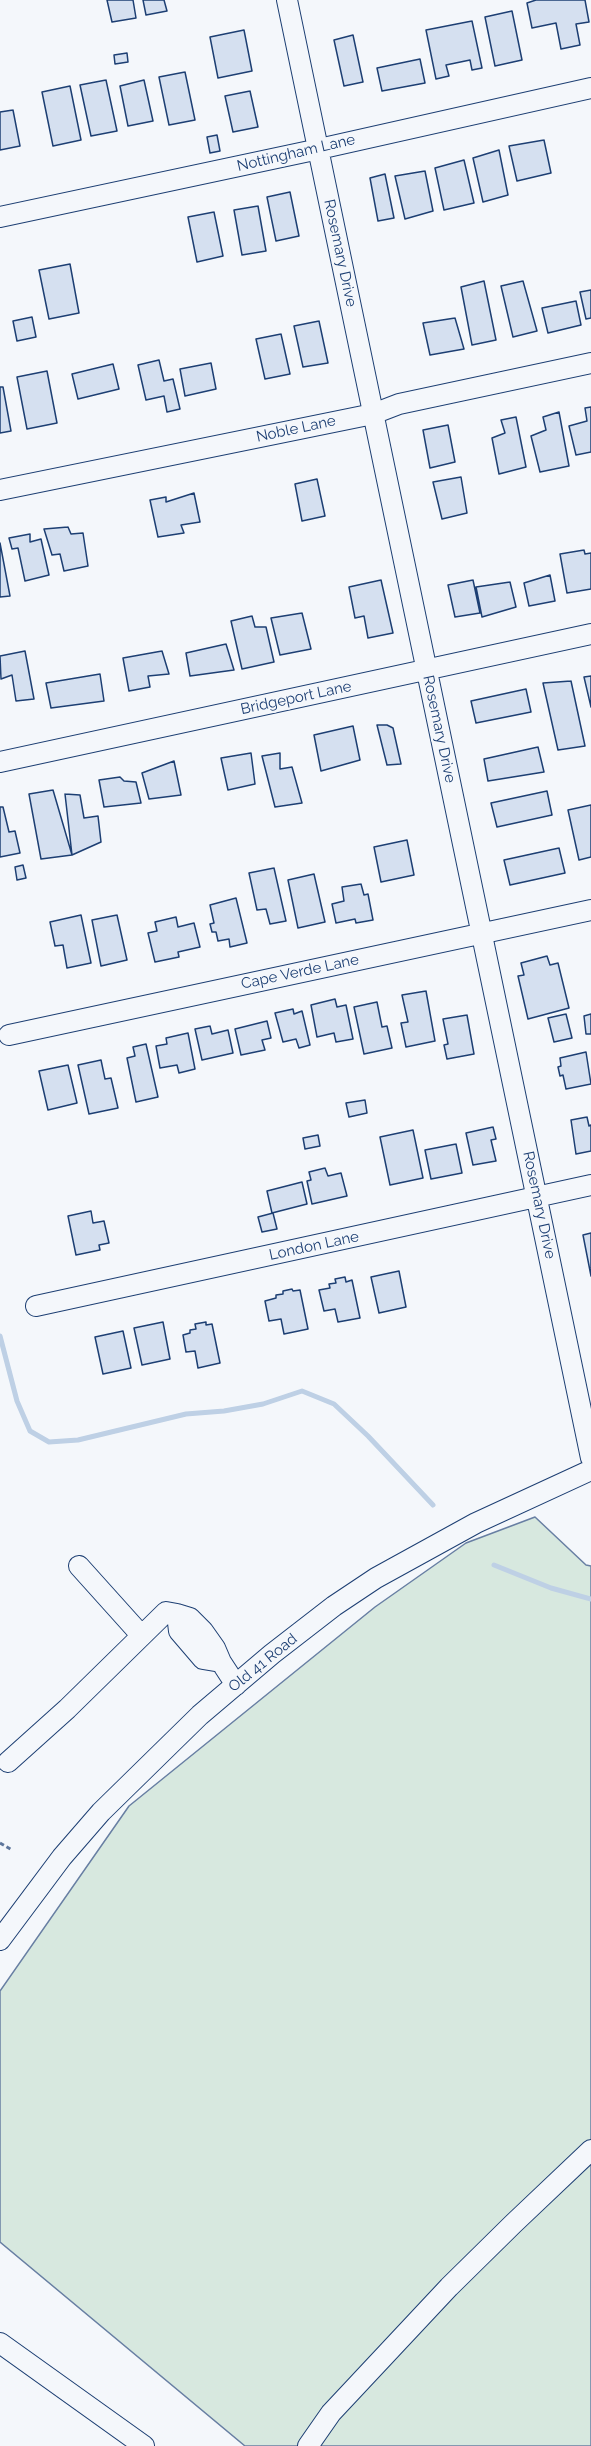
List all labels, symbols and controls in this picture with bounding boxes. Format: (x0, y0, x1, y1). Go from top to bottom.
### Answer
street label: Nottingham Lane (235, 131, 357, 175)
street label: Rosemary Drive (320, 198, 360, 308)
street label: Noble Lane (255, 412, 337, 446)
street label: Rosemary Drive (419, 674, 459, 784)
street label: Bridgeport Lane (239, 677, 353, 719)
street label: Cape Verde Lane (240, 951, 360, 993)
street label: Rosemary Drive (519, 1150, 559, 1260)
street label: London Lane (267, 1228, 361, 1264)
street label: Old 41 Road (225, 1630, 301, 1696)

